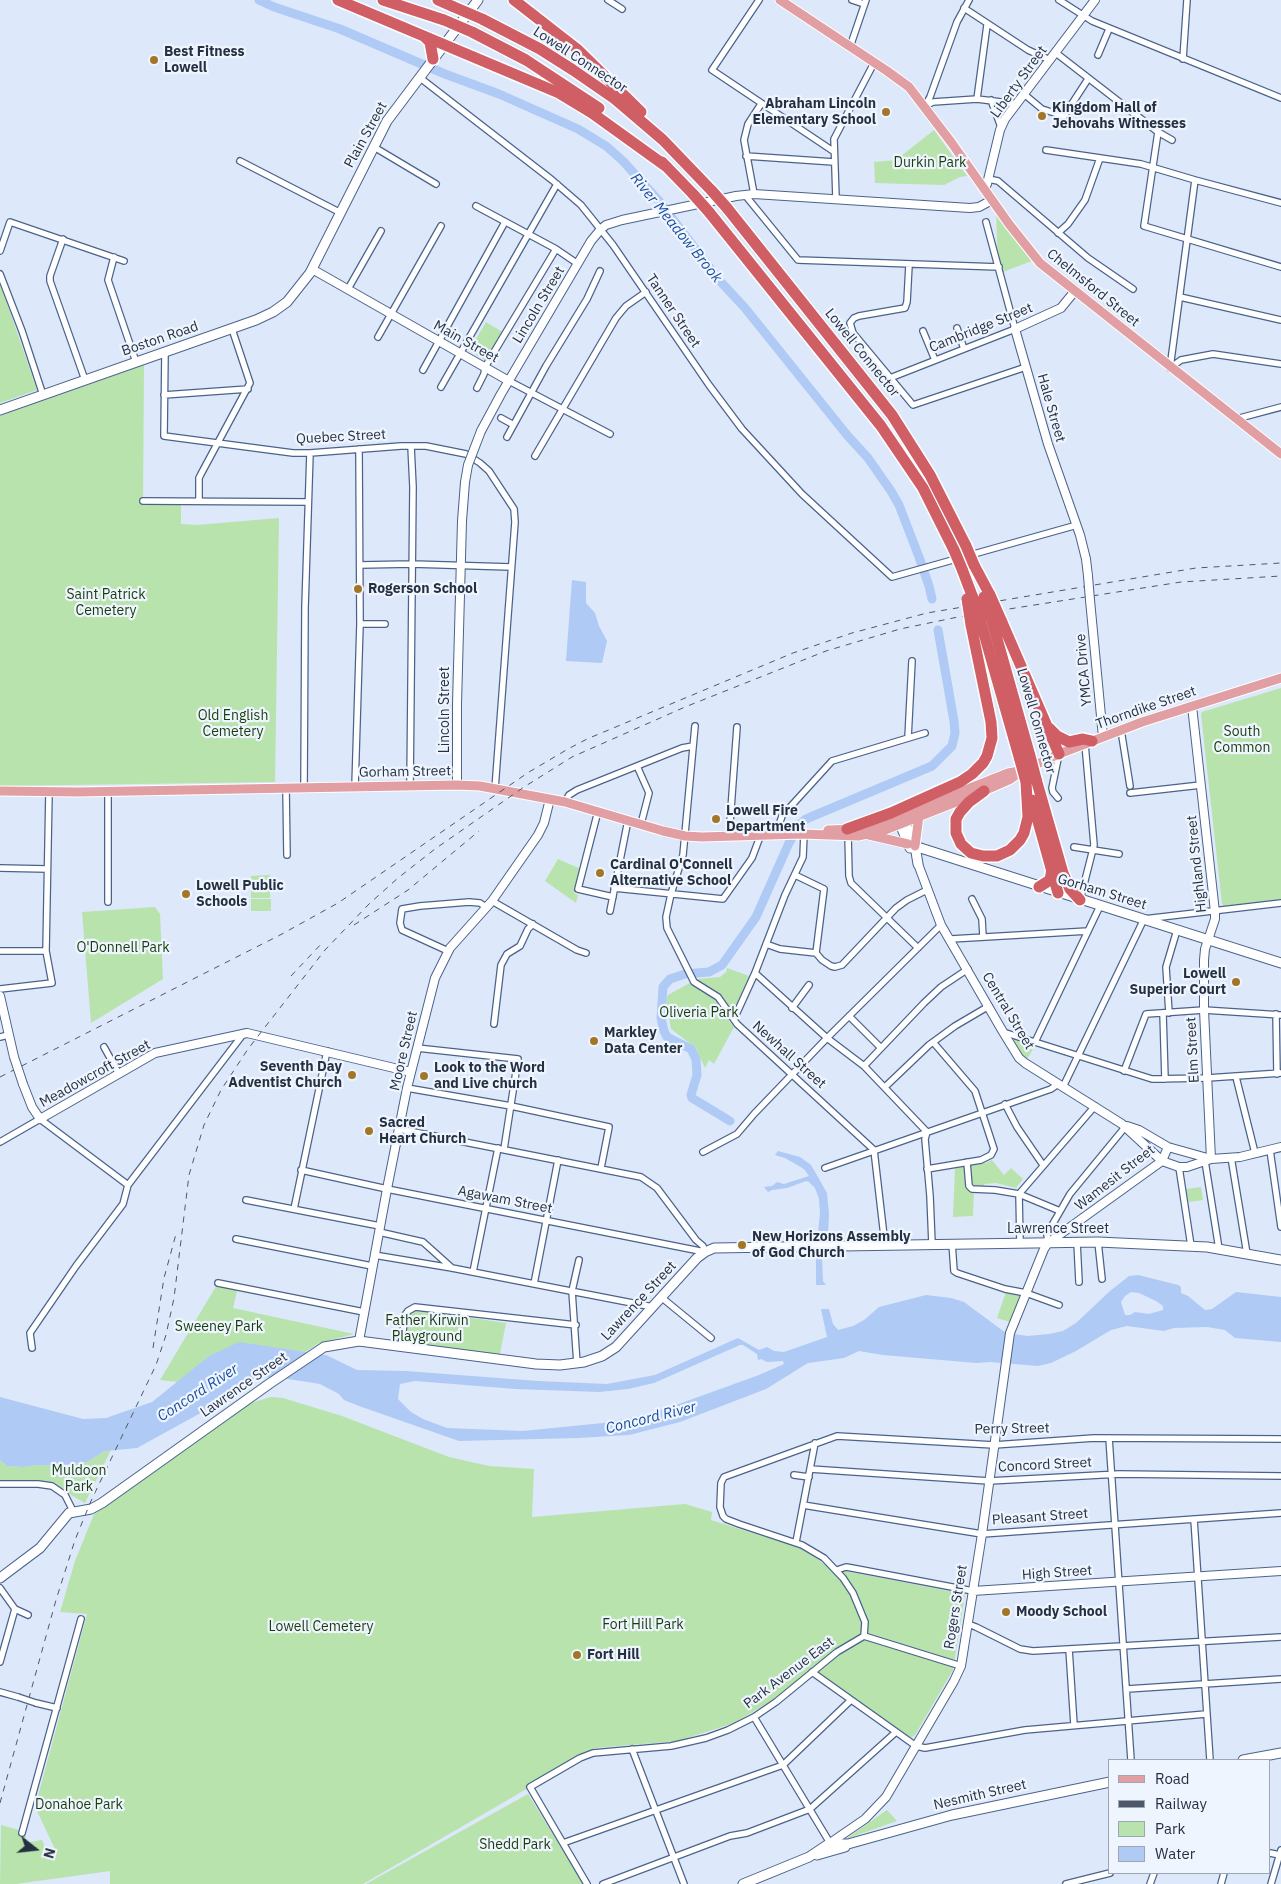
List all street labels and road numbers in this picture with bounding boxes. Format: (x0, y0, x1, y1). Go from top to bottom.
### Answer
street label: Lowell Connector (530, 23, 630, 97)
street label: Liberty Street (987, 43, 1051, 121)
street label: Plain Street (341, 99, 391, 171)
street label: Chelmsford Street (1043, 246, 1143, 330)
street label: Lincoln Street (509, 264, 569, 346)
street label: Tanner Street (642, 271, 704, 351)
street label: Cambridge Street (927, 300, 1035, 356)
street label: Lowell Connector (821, 305, 903, 401)
street label: Main Street (430, 317, 502, 367)
street label: Boston Road (120, 318, 200, 360)
street label: Hale Street (1033, 372, 1069, 444)
street label: Quebec Street (296, 426, 386, 448)
street label: YMCA Drive (1072, 633, 1096, 707)
street label: Lowell Connector (1013, 666, 1059, 776)
street label: Lincoln Street (437, 667, 453, 753)
street label: Thorndike Street (1094, 683, 1198, 733)
street label: Gorham Street (359, 763, 451, 781)
street label: Highland Street (1184, 814, 1210, 914)
street label: Gorham Street (1056, 871, 1148, 913)
street label: Central Street (978, 969, 1038, 1053)
street label: Moore Street (387, 1009, 421, 1093)
street label: Elm Street (1183, 1017, 1203, 1083)
street label: Newhall Street (749, 1018, 829, 1092)
street label: Meadowcroft Street (37, 1037, 153, 1111)
street label: Wamesit Street (1072, 1142, 1158, 1214)
street label: Agawam Street (456, 1183, 554, 1217)
street label: Lawrence Street (1007, 1221, 1109, 1237)
street label: Lawrence Street (598, 1258, 680, 1344)
street label: Lawrence Street (197, 1349, 291, 1421)
street label: Perry Street (974, 1420, 1050, 1438)
street label: Concord Street (998, 1454, 1092, 1476)
street label: Pleasant Street (991, 1505, 1089, 1529)
street label: High Street (1021, 1562, 1093, 1584)
street label: Rogers Street (941, 1564, 971, 1650)
street label: Park Avenue East (740, 1634, 838, 1712)
street label: Nesmith Street (932, 1776, 1028, 1814)

